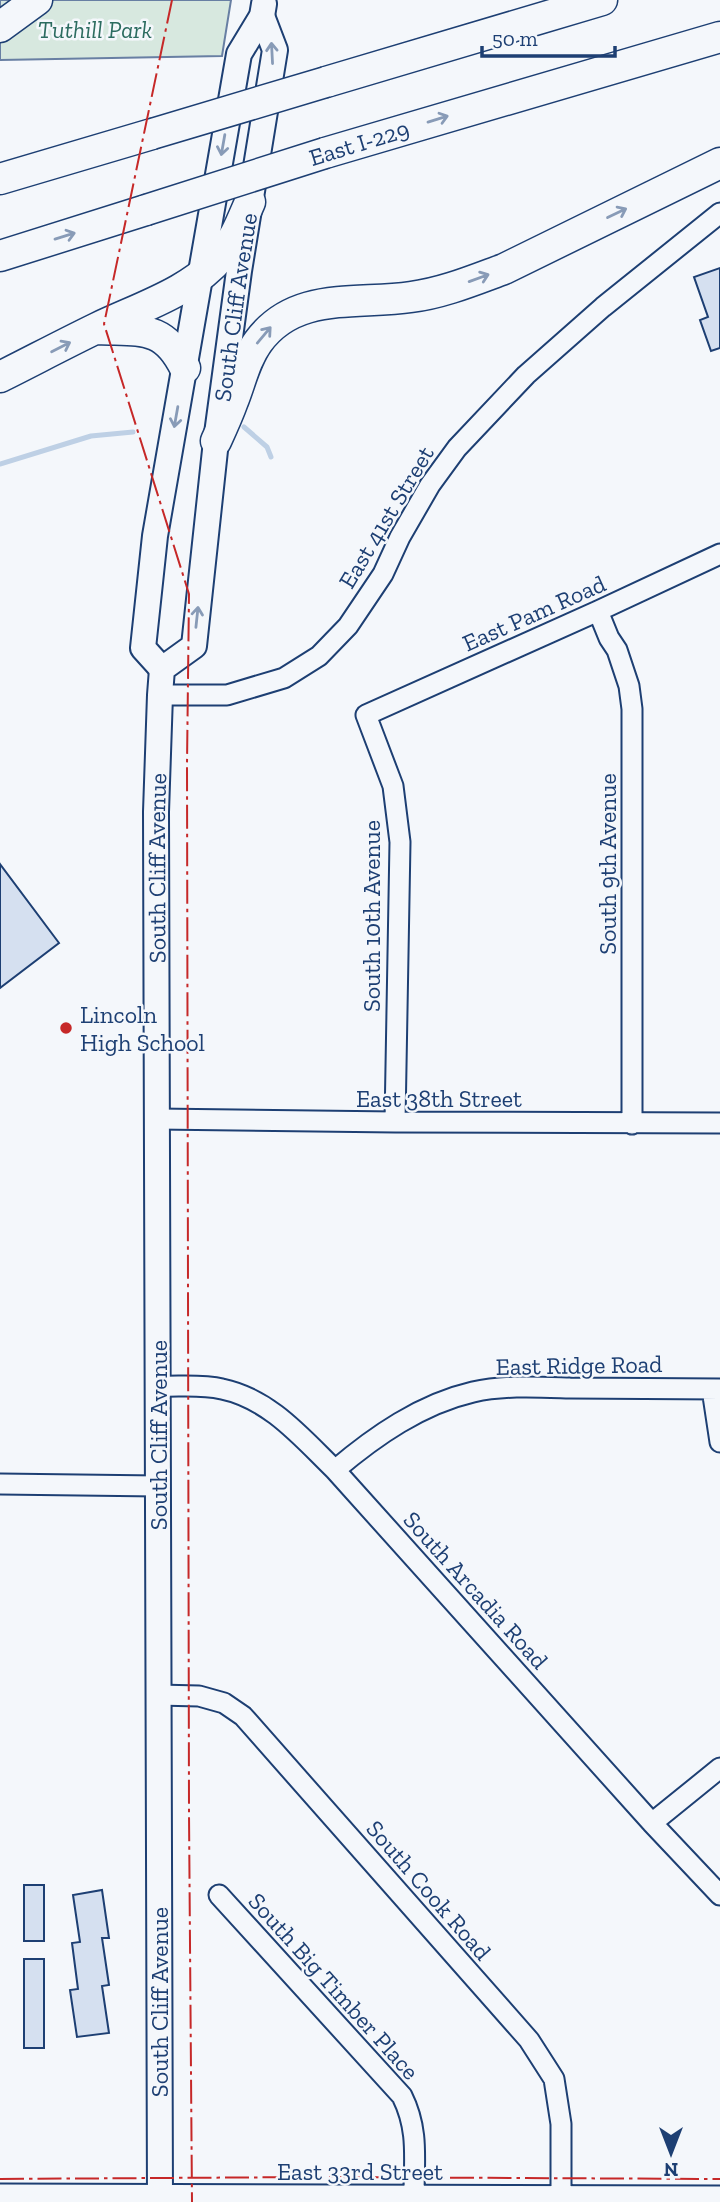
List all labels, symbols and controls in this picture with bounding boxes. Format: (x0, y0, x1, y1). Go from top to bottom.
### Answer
scale bar (482, 14, 615, 58)
park label: Tuthill Park (38, 15, 153, 44)
text: 50 m (492, 26, 538, 51)
one-way arrow (265, 42, 278, 64)
one-way arrow (426, 112, 448, 125)
street label: East I-229 (305, 114, 413, 172)
one-way arrow (216, 133, 229, 156)
one-way arrow (606, 206, 627, 219)
street label: South Cliff Avenue (207, 211, 263, 403)
one-way arrow (54, 229, 76, 242)
one-way arrow (468, 271, 489, 283)
one-way arrow (256, 326, 272, 344)
one-way arrow (50, 339, 71, 353)
one-way arrow (169, 406, 182, 428)
street label: East 41st Street (332, 441, 440, 593)
street label: East Pam Road (458, 569, 610, 657)
one-way arrow (191, 606, 204, 629)
street label: South Cliff Avenue (141, 772, 172, 963)
street label: South 9th Avenue (593, 773, 622, 955)
street label: South 10th Avenue (357, 820, 386, 1012)
place label: Lincoln High School (80, 1000, 205, 1057)
marker: Lincoln High School (58, 1020, 74, 1036)
street label: East 38th Street (356, 1084, 522, 1113)
street label: South Cliff Avenue (144, 1340, 173, 1530)
street label: East Ridge Road (495, 1349, 663, 1381)
street label: South Arcadia Road (398, 1505, 554, 1675)
street label: South Cook Road (360, 1814, 498, 1966)
street label: South Big Timber Place (243, 1887, 425, 2085)
street label: South Cliff Avenue (145, 1907, 174, 2097)
north arrow (636, 2118, 706, 2188)
street label: East 33rd Street (277, 2157, 443, 2186)
text: N (664, 2158, 678, 2181)

